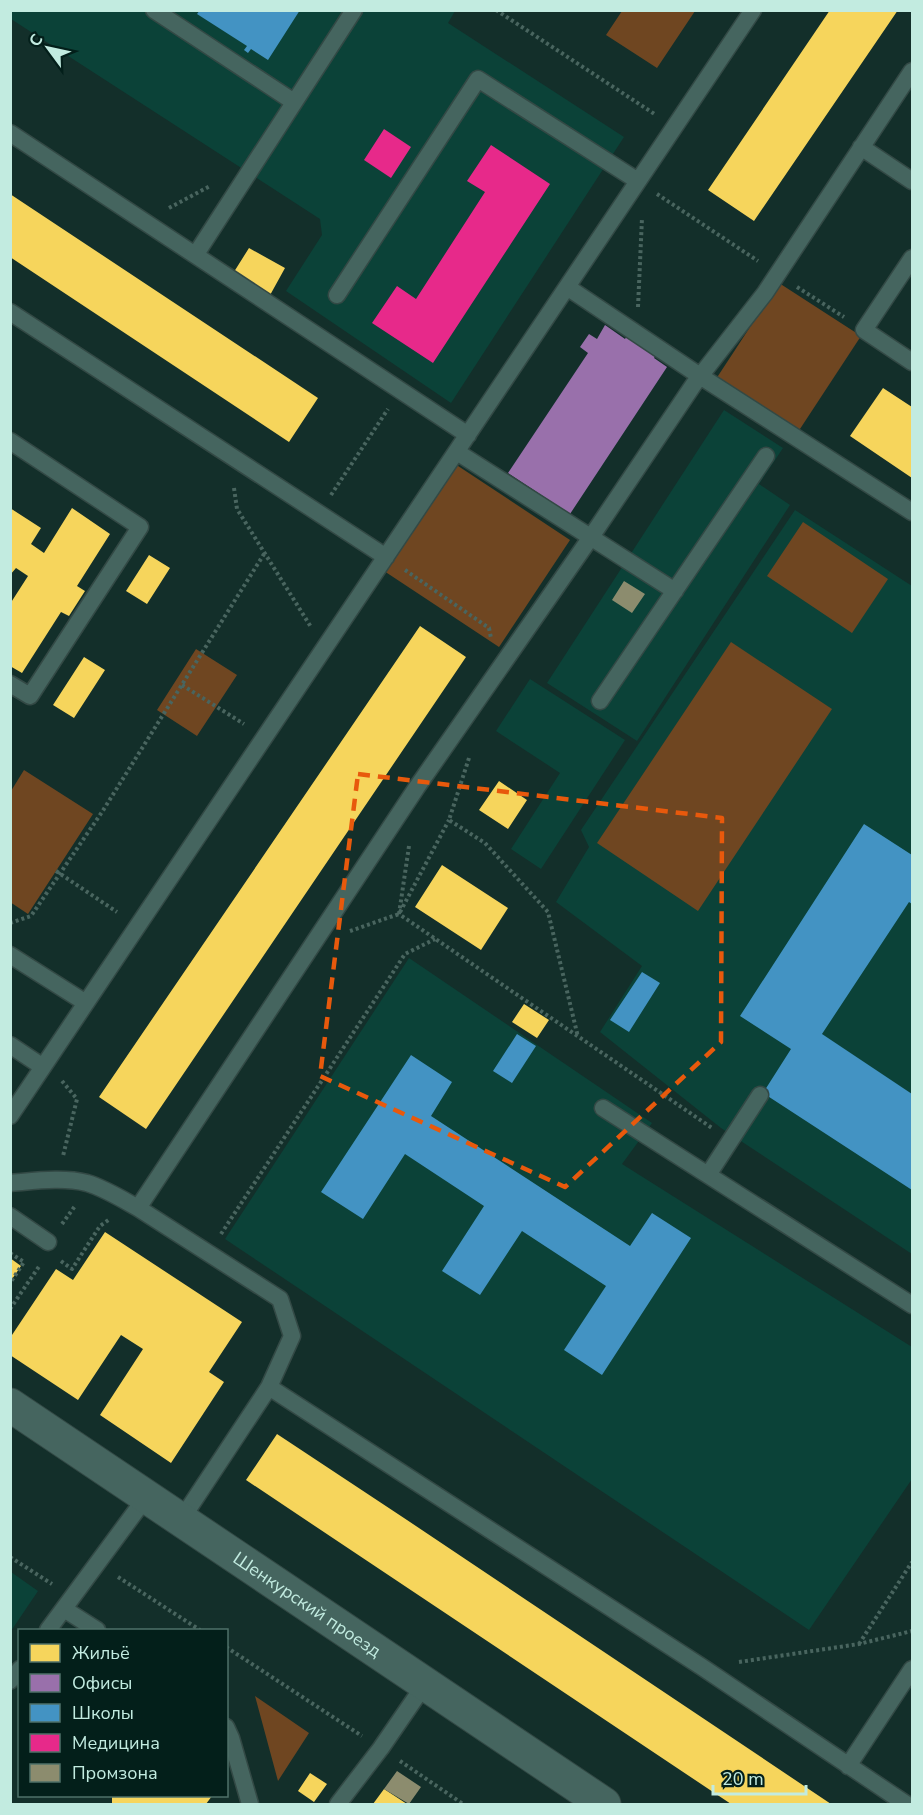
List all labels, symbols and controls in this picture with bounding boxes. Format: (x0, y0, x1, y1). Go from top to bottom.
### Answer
north arrow (18, 18, 78, 78)
text: С (24, 30, 49, 51)
street label: Шенкурский проезд (228, 1546, 386, 1663)
legend (18, 1629, 228, 1797)
text: Жильё (72, 1641, 130, 1665)
text: Офисы (72, 1671, 132, 1695)
text: Школы (72, 1701, 134, 1725)
text: Медицина (72, 1731, 160, 1755)
scale bar (713, 1758, 806, 1796)
text: Промзона (72, 1761, 158, 1785)
text: 20 m (722, 1767, 764, 1791)

